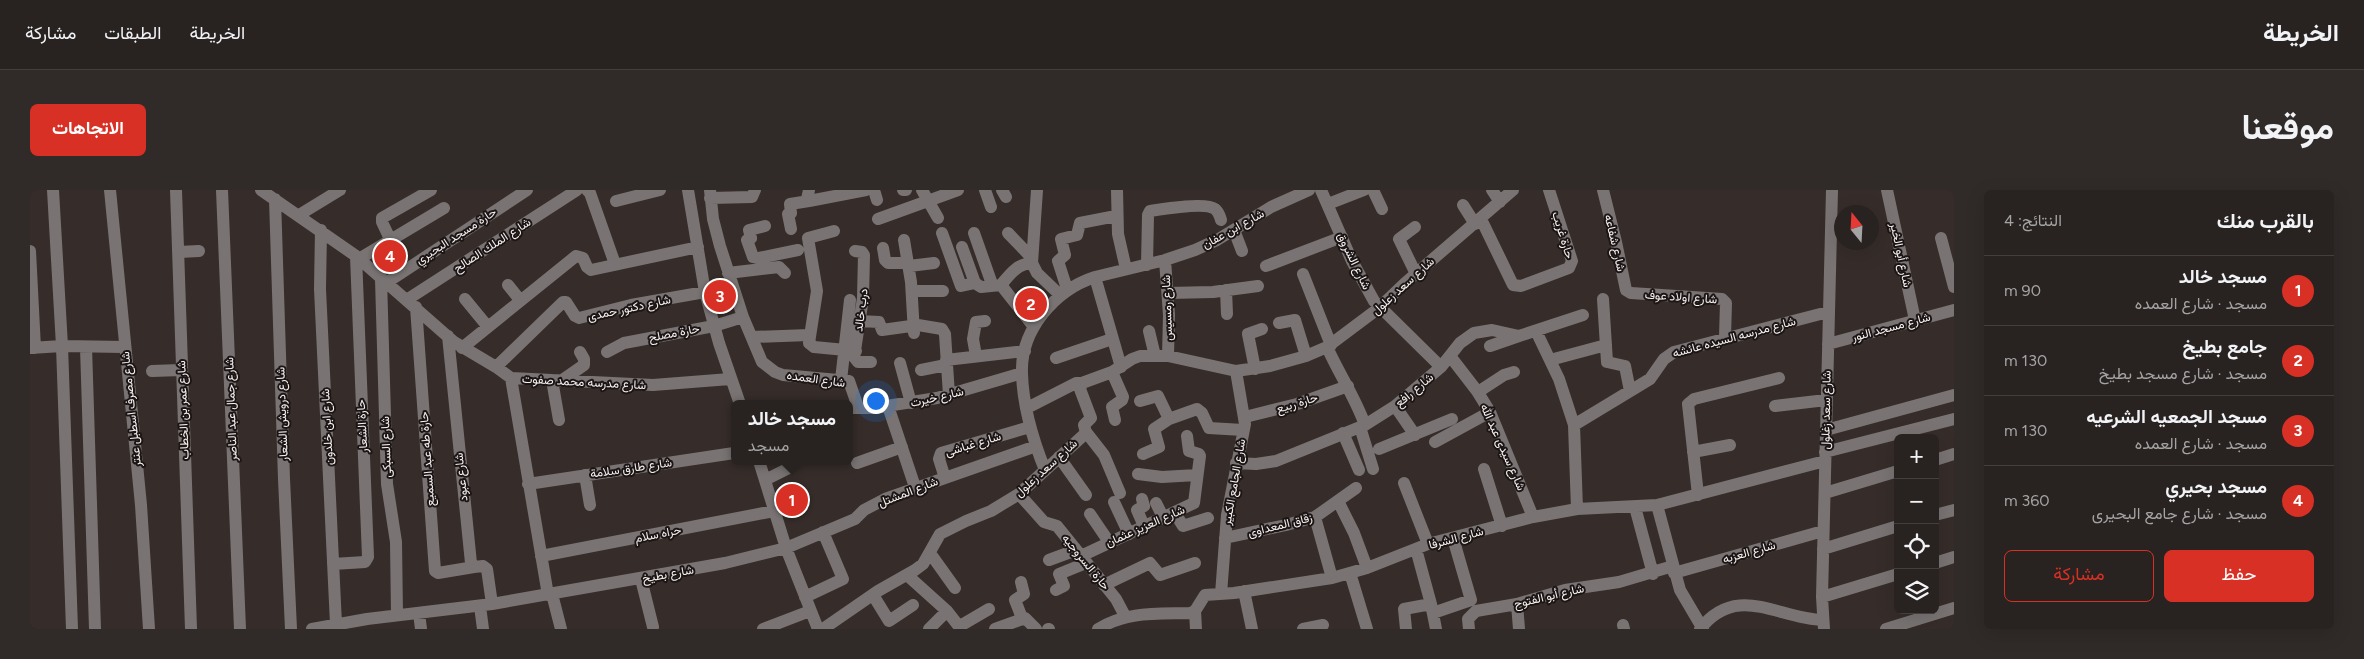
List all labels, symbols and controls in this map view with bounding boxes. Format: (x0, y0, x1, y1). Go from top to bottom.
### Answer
text: الخريطة (2263, 18, 2339, 47)
text: مشاركة (25, 22, 76, 44)
text: الطبقات (104, 22, 161, 44)
text: الخريطة (189, 22, 245, 44)
button: الاتجاهات (30, 104, 146, 156)
text: موقعنا (2241, 106, 2334, 148)
street label: حارة مسجد البحيري (413, 205, 501, 270)
north arrow (1834, 205, 1879, 250)
street label: شارع ابن عفان (1200, 206, 1267, 253)
text: بالقرب منك (2217, 208, 2314, 233)
street label: حارة غريب (1548, 210, 1577, 261)
text: النتائج: 4 (2004, 211, 2062, 230)
street label: شارع شفاعه (1600, 213, 1628, 273)
street label: شارع الملك الصالح (451, 215, 534, 277)
street label: شارع أبو الخير (1885, 221, 1915, 289)
street label: شارع الشروق (1332, 230, 1374, 293)
pin: 4 (374, 237, 406, 275)
street label: شارع سعد زعلول (1369, 254, 1438, 319)
text: مسجد خالد (2179, 265, 2267, 288)
street label: شارع رمسيس (1159, 275, 1177, 341)
pin: 3 (704, 277, 736, 315)
text: 90 m (2004, 281, 2041, 300)
text: 1 (2295, 281, 2301, 300)
pin: 2 (1015, 285, 1047, 323)
street label: درب خالد (851, 287, 872, 333)
street label: شارع اولاد عوف (1644, 287, 1718, 309)
street label: شارع دكتور حمدى (586, 292, 672, 326)
text: مسجد · شارع العمده (2135, 294, 2267, 313)
street label: شارع مسجد النور (1849, 310, 1932, 346)
street label: شارع مدرسه السيده عائشه (1671, 314, 1798, 362)
street label: حارة مصلح (647, 321, 701, 347)
text: جامع بطيخ (2183, 335, 2267, 358)
street label: شارع مصرف اسطبل عنتر (118, 351, 146, 468)
text: 130 m (2004, 351, 2047, 370)
text: 2 (2293, 351, 2303, 370)
street label: شارع جمال عبد الناصر (222, 357, 242, 462)
street label: شارع عمر بن الخطاب (174, 360, 194, 460)
text: مسجد · شارع مسجد بطيخ (2099, 364, 2267, 383)
street label: شارع درويش الشعار (273, 367, 293, 462)
street label: شارع العمده (786, 368, 846, 392)
street label: شارع رافع (1392, 370, 1437, 412)
street label: شارع سعد زغلول (1818, 370, 1836, 450)
street label: شارع مدرسه محمد صفوت (521, 372, 646, 394)
street label: شارع خيرت (909, 384, 965, 412)
street label: شارع ابن خلدون (318, 388, 338, 466)
your location (863, 388, 889, 414)
street label: حارة ربيع (1275, 390, 1320, 418)
street label: حارة الشعار (354, 399, 371, 454)
popup (731, 400, 853, 465)
street label: شارع سيدى عبد الله (1476, 401, 1528, 493)
text: مسجد الجمعيه الشرعيه (2086, 405, 2267, 428)
text: مسجد خالد (748, 407, 836, 430)
street label: حارة طه عبد السميع (417, 411, 439, 507)
street label: شارع السبكى (378, 416, 396, 478)
text: 130 m (2004, 421, 2047, 440)
text: 3 (2294, 421, 2302, 440)
street label: شارع غباشى (943, 429, 1003, 461)
map controls (1894, 434, 1939, 614)
button: + (1894, 434, 1939, 479)
text: مسجد · شارع العمده (2135, 434, 2267, 453)
text: مسجد (748, 436, 789, 455)
street label: شارع سعد زعلول (1012, 436, 1081, 501)
street label: شارع الجامع الكبير (1219, 438, 1250, 527)
street label: شارع عبود (451, 452, 472, 502)
street label: شارع طارق سلامة (589, 455, 673, 483)
street label: شارع المشتل (876, 474, 941, 512)
text: مسجد بحيري (2165, 475, 2267, 498)
button: − (1894, 479, 1939, 524)
pin: 1 (776, 481, 808, 519)
text: 360 m (2004, 491, 2050, 510)
text: 4 (2293, 491, 2303, 510)
street label: شارع العزيز عثمان (1103, 502, 1188, 552)
text: مسجد · شارع جامع البحيرى (2092, 504, 2267, 523)
street label: زقاق المعداوى (1246, 510, 1314, 541)
street label: حراه سلام (634, 523, 683, 546)
street label: شارع الشرفا (1427, 524, 1485, 554)
button: locate (1894, 524, 1939, 569)
street label: حارة السروجيه (1058, 531, 1113, 593)
street label: شارع العزبه (1721, 538, 1778, 568)
button: مشاركة (2004, 550, 2154, 602)
button: حفظ (2164, 550, 2314, 602)
street label: شارع بطيخ (641, 563, 695, 587)
button: layers (1894, 569, 1939, 614)
street label: شارع أبو الفتوح (1513, 581, 1586, 613)

